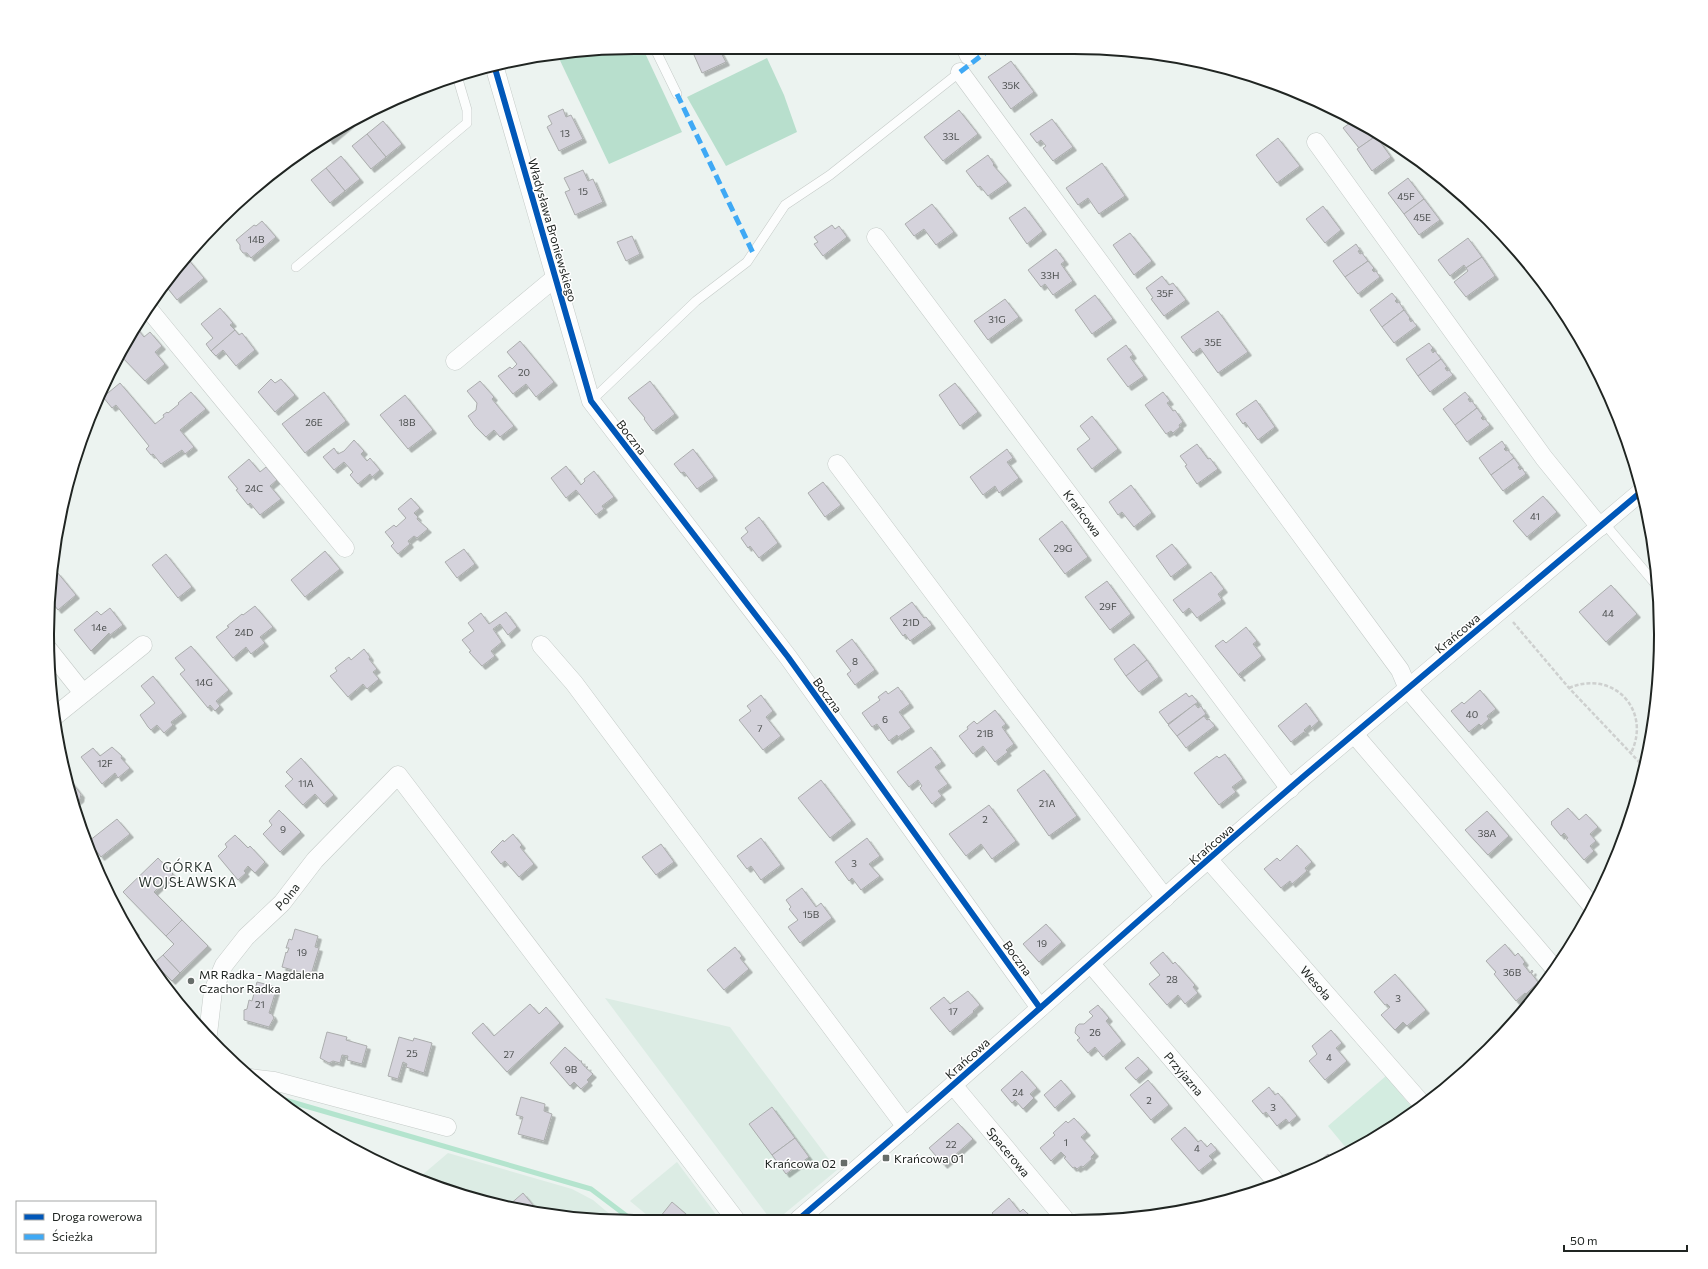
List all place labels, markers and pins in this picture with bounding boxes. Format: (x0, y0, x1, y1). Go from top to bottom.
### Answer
place label: MR Radka - Magdalena Czachor Radka (199, 967, 324, 995)
marker: MR Radka - Magdalena Czachor Radka (186, 976, 196, 986)
place label: Krańcowa 01 (894, 1151, 964, 1165)
marker: Krańcowa 01 (881, 1153, 891, 1163)
place label: Krańcowa 02 (765, 1156, 836, 1170)
marker: Krańcowa 02 (839, 1158, 849, 1168)

